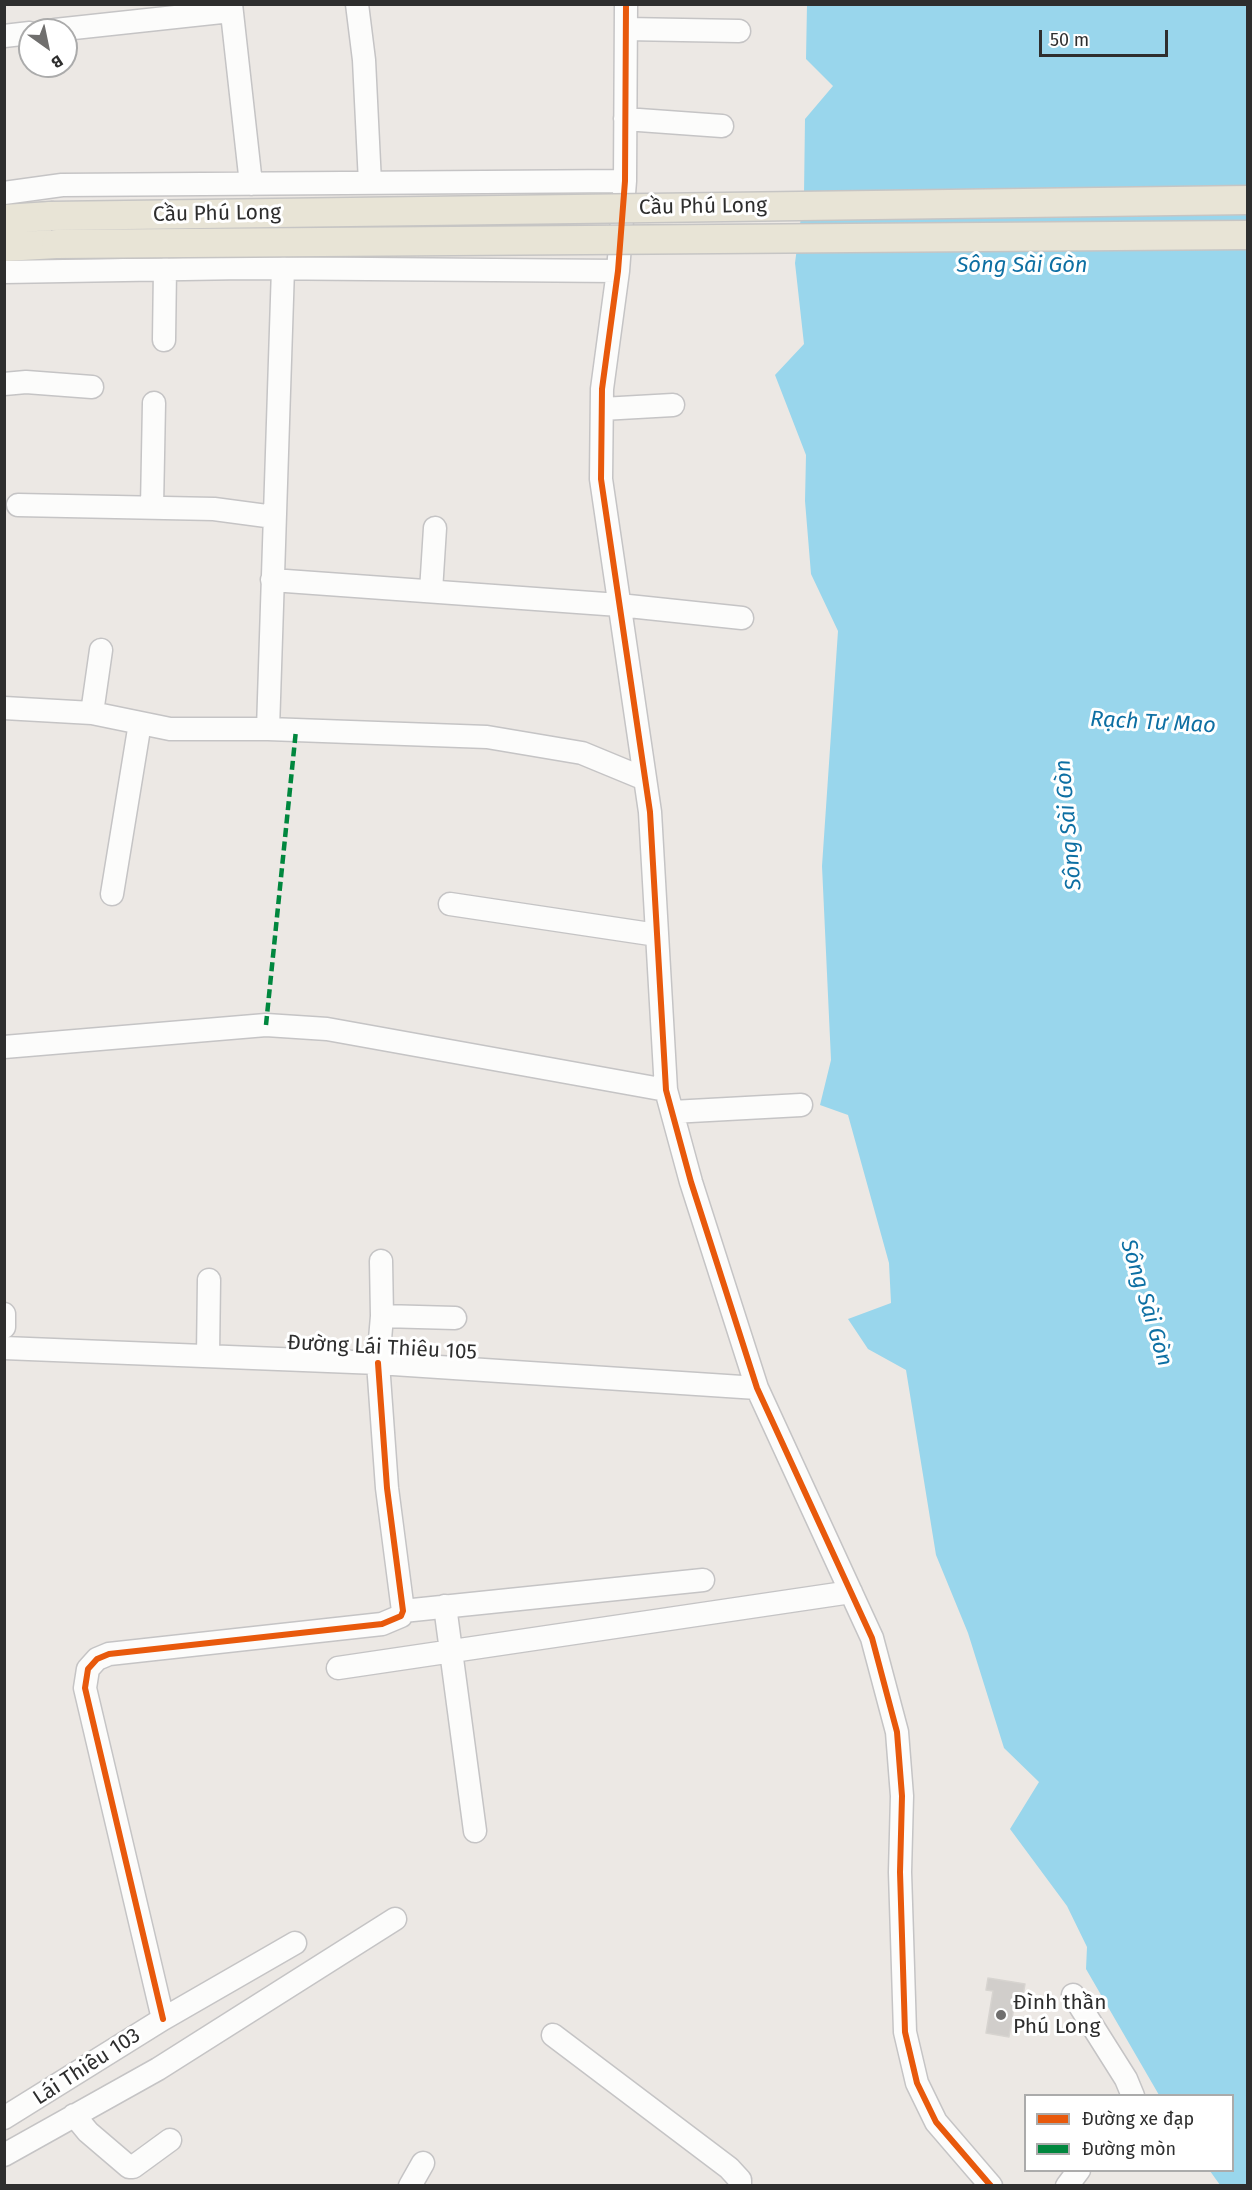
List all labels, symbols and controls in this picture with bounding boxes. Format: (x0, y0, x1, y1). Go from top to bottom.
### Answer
north arrow (18, 18, 78, 78)
scale bar (1042, 18, 1171, 56)
text: 50 m (1050, 29, 1089, 51)
text: B (48, 51, 66, 72)
street label: Cầu Phú Long (639, 193, 767, 221)
street label: Cầu Phú Long (153, 200, 281, 228)
water label: Sông Sài Gòn (956, 253, 1088, 279)
water label: Rạch Tư Mao (1089, 707, 1217, 739)
water label: Sông Sài Gòn (1050, 758, 1088, 892)
water label: Sông Sài Gòn (1114, 1236, 1178, 1370)
street label: Đường Lái Thiêu 105 (286, 1330, 478, 1366)
place label: Đình thần Phú Long (1013, 1990, 1106, 2040)
marker: Đình thần Phú Long (994, 2008, 1008, 2022)
street label: Lái Thiêu 103 (29, 2023, 145, 2111)
legend (1024, 2094, 1234, 2172)
text: Đường xe đạp (1082, 2108, 1194, 2130)
text: Đường mòn (1082, 2138, 1176, 2160)

